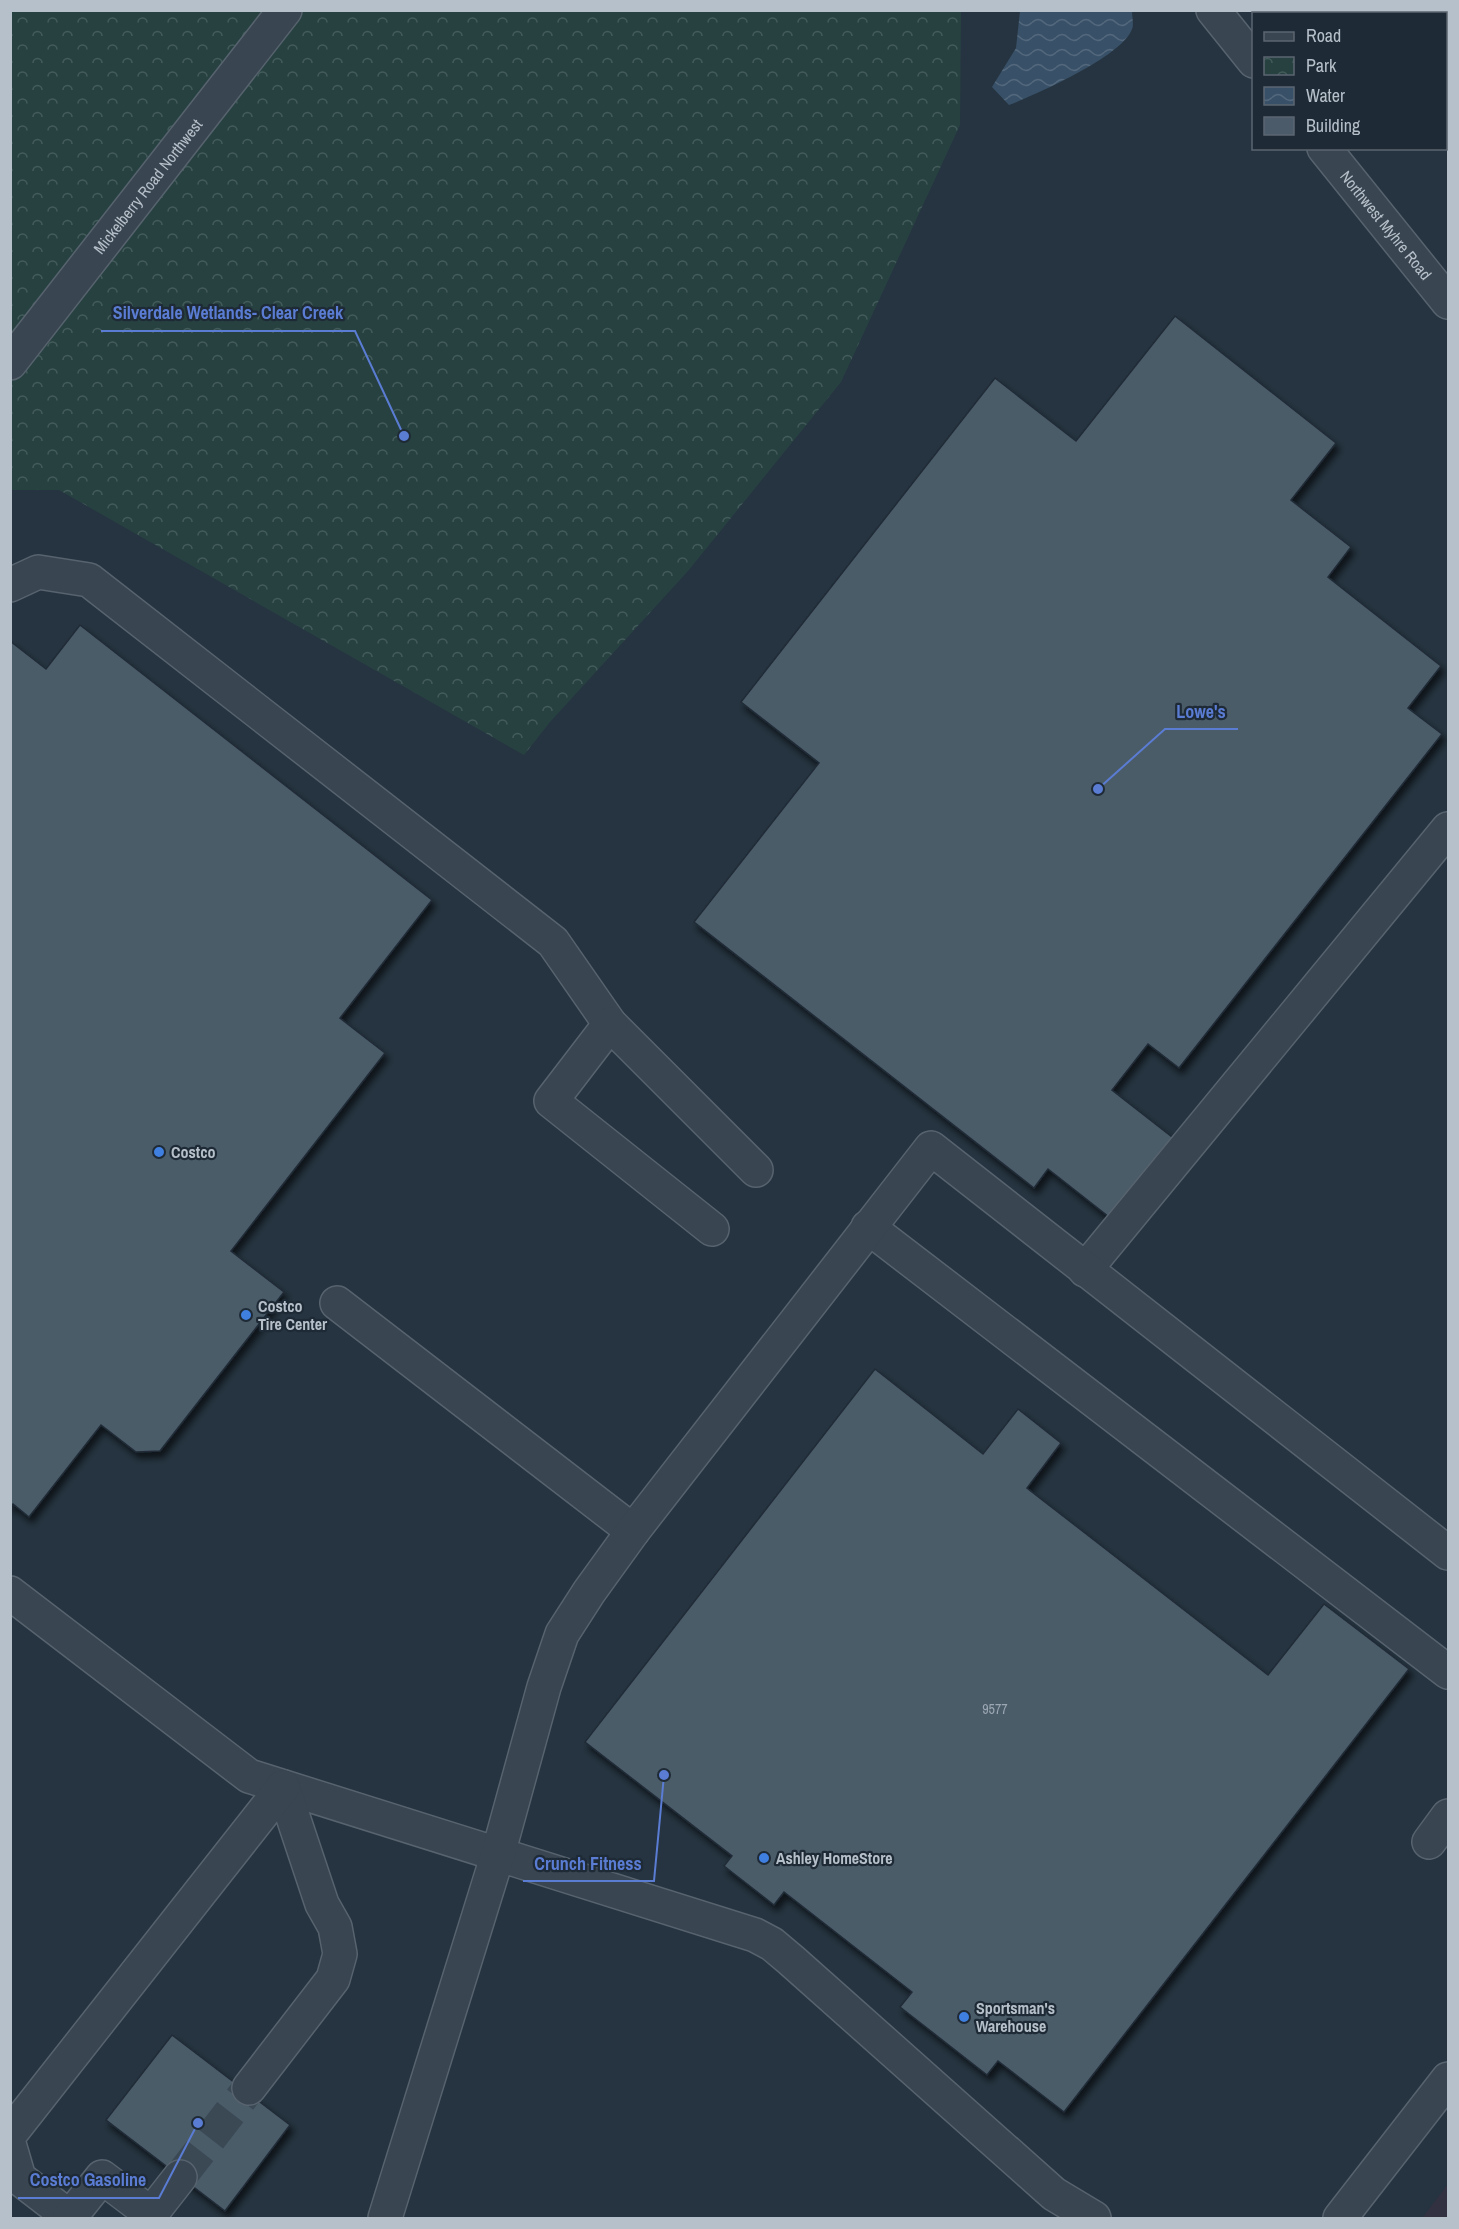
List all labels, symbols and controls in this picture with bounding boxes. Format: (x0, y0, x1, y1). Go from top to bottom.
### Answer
legend (1252, 12, 1447, 150)
text: Road (1306, 23, 1341, 48)
text: Park (1306, 53, 1337, 78)
text: Water (1306, 83, 1345, 108)
text: Building (1306, 113, 1361, 138)
street label: Mickelberry Road Northwest (88, 114, 207, 258)
street label: Northwest Myhre Road (1335, 166, 1437, 284)
callout: Silverdale Wetlands- Clear Creek (101, 295, 355, 331)
text: Silverdale Wetlands- Clear Creek (113, 300, 344, 325)
callout: Lowe's (1165, 693, 1238, 729)
text: Lowe's (1176, 699, 1226, 724)
place label: Costco (171, 1141, 215, 1163)
marker: Costco (152, 1145, 166, 1159)
place label: Costco Tire Center (258, 1295, 328, 1335)
marker: Costco Tire Center (239, 1308, 253, 1322)
house number: 9577 (982, 1700, 1008, 1718)
callout: Crunch Fitness (523, 1845, 654, 1881)
place label: Ashley HomeStore (776, 1847, 893, 1869)
text: Crunch Fitness (534, 1851, 642, 1876)
marker: Ashley HomeStore (757, 1851, 771, 1865)
place label: Sportsman's Warehouse (976, 1997, 1055, 2037)
marker: Sportsman's Warehouse (957, 2010, 971, 2024)
callout: Costco Gasoline (18, 2162, 159, 2198)
text: Costco Gasoline (30, 2167, 146, 2192)

